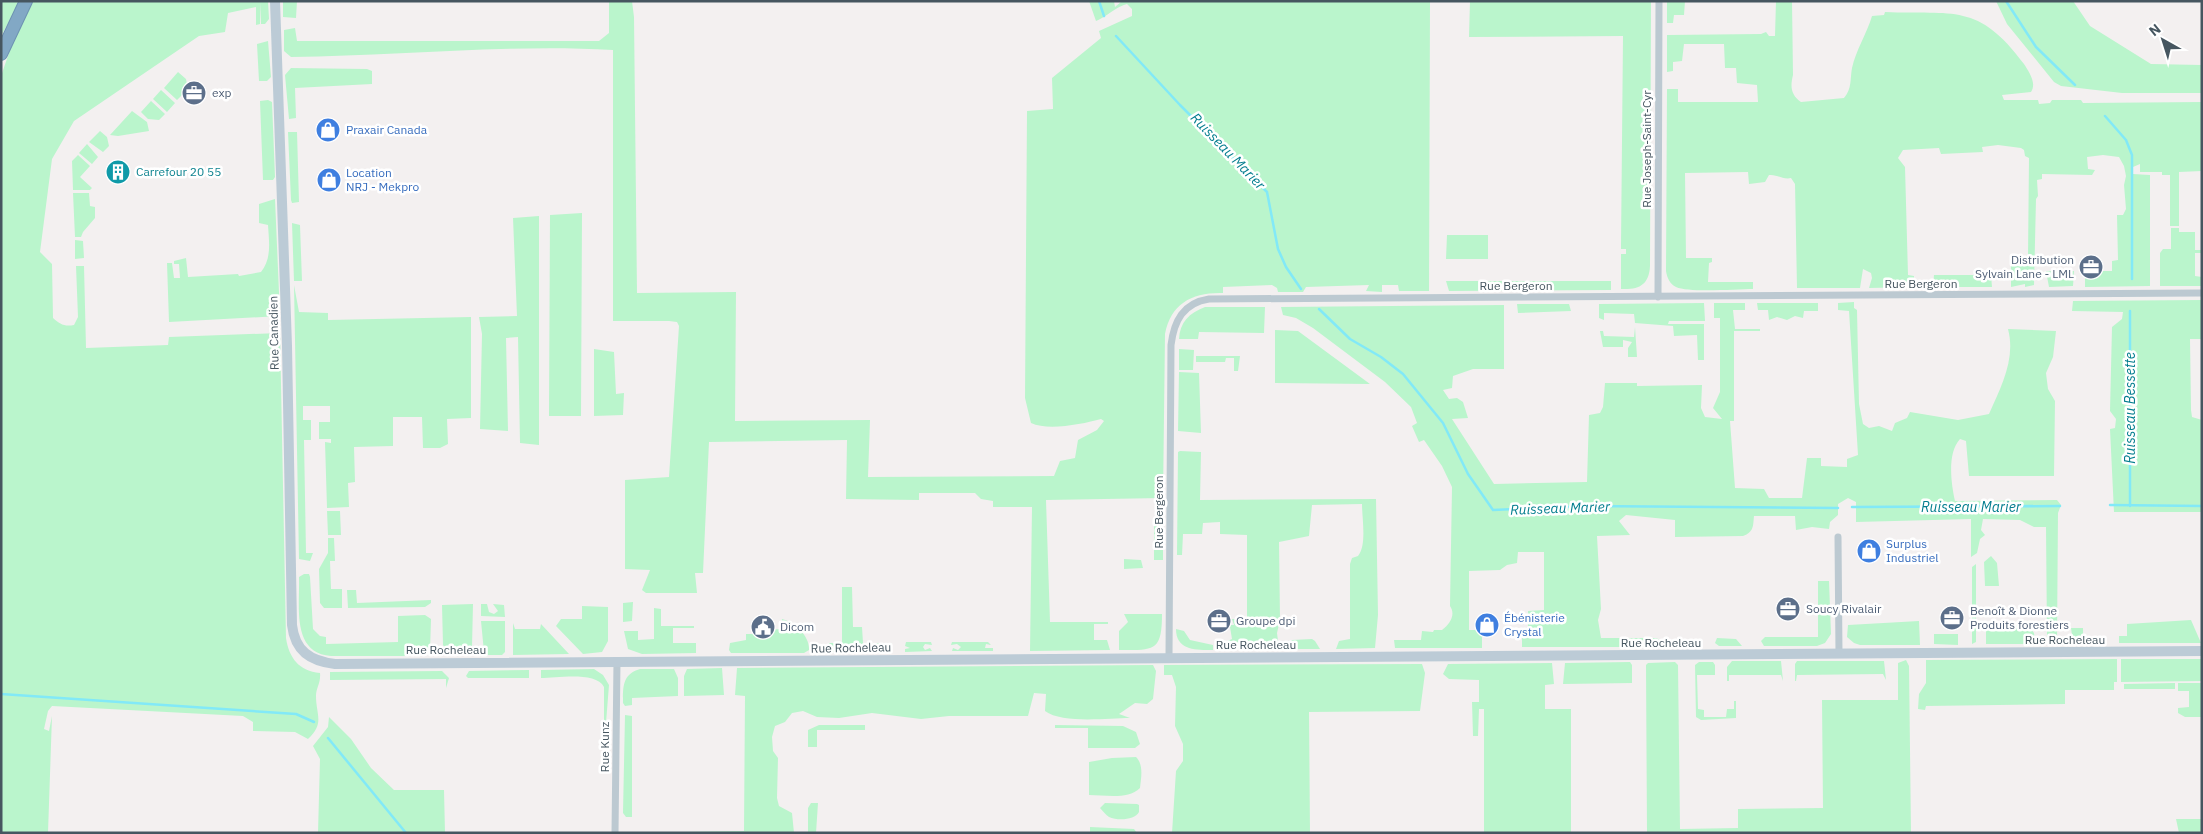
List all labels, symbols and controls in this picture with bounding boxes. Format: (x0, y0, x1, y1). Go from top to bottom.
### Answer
north arrow (2138, 15, 2188, 65)
text: N (2145, 20, 2164, 40)
office icon: exp (181, 80, 207, 106)
place label: exp (212, 85, 232, 100)
street label: Rue Joseph-Saint-Cyr (1639, 90, 1654, 208)
water label: Ruisseau Marier (1187, 109, 1270, 194)
shop icon: Praxair Canada (315, 117, 341, 143)
place label: Praxair Canada (346, 122, 428, 137)
building icon: Carrefour 20 55 (105, 159, 131, 185)
place label: Carrefour 20 55 (136, 164, 221, 179)
place label: Location NRJ - Mekpro (346, 165, 419, 194)
shop icon: Location NRJ - Mekpro (316, 167, 342, 193)
place label: Distribution Sylvain Lane - LML (1975, 252, 2074, 281)
office icon: Distribution Sylvain Lane - LML (2078, 254, 2104, 280)
street label: Rue Bergeron (1884, 276, 1958, 291)
street label: Rue Bergeron (1479, 278, 1553, 293)
street label: Rue Canadien (265, 296, 282, 370)
water label: Ruisseau Bessette (2121, 352, 2139, 464)
street label: Rue Bergeron (1151, 475, 1166, 549)
water label: Ruisseau Marier (1510, 497, 1611, 519)
water label: Ruisseau Marier (1921, 498, 2022, 516)
place label: Surplus Industriel (1886, 536, 1939, 565)
shop icon: Surplus Industriel (1856, 538, 1882, 564)
office icon: Soucy Rivalair (1775, 596, 1801, 622)
place label: Soucy Rivalair (1806, 601, 1882, 616)
place label: Benoît & Dionne Produits forestiers (1970, 603, 2069, 632)
office icon: Benoît & Dionne Produits forestiers (1939, 605, 1965, 631)
office icon: Groupe dpi (1206, 608, 1232, 634)
place label: Ébénisterie Crystal (1504, 610, 1565, 639)
shop icon: Ébénisterie Crystal (1474, 612, 1500, 638)
place label: Groupe dpi (1236, 613, 1296, 628)
public building icon: Dicom (750, 614, 776, 640)
place label: Dicom (780, 619, 814, 634)
street label: Rue Rocheleau (2025, 632, 2105, 647)
street label: Rue Rocheleau (1621, 635, 1701, 650)
street label: Rue Rocheleau (1216, 637, 1296, 652)
street label: Rue Rocheleau (811, 639, 891, 656)
street label: Rue Rocheleau (406, 642, 486, 657)
street label: Rue Kunz (597, 721, 612, 772)

